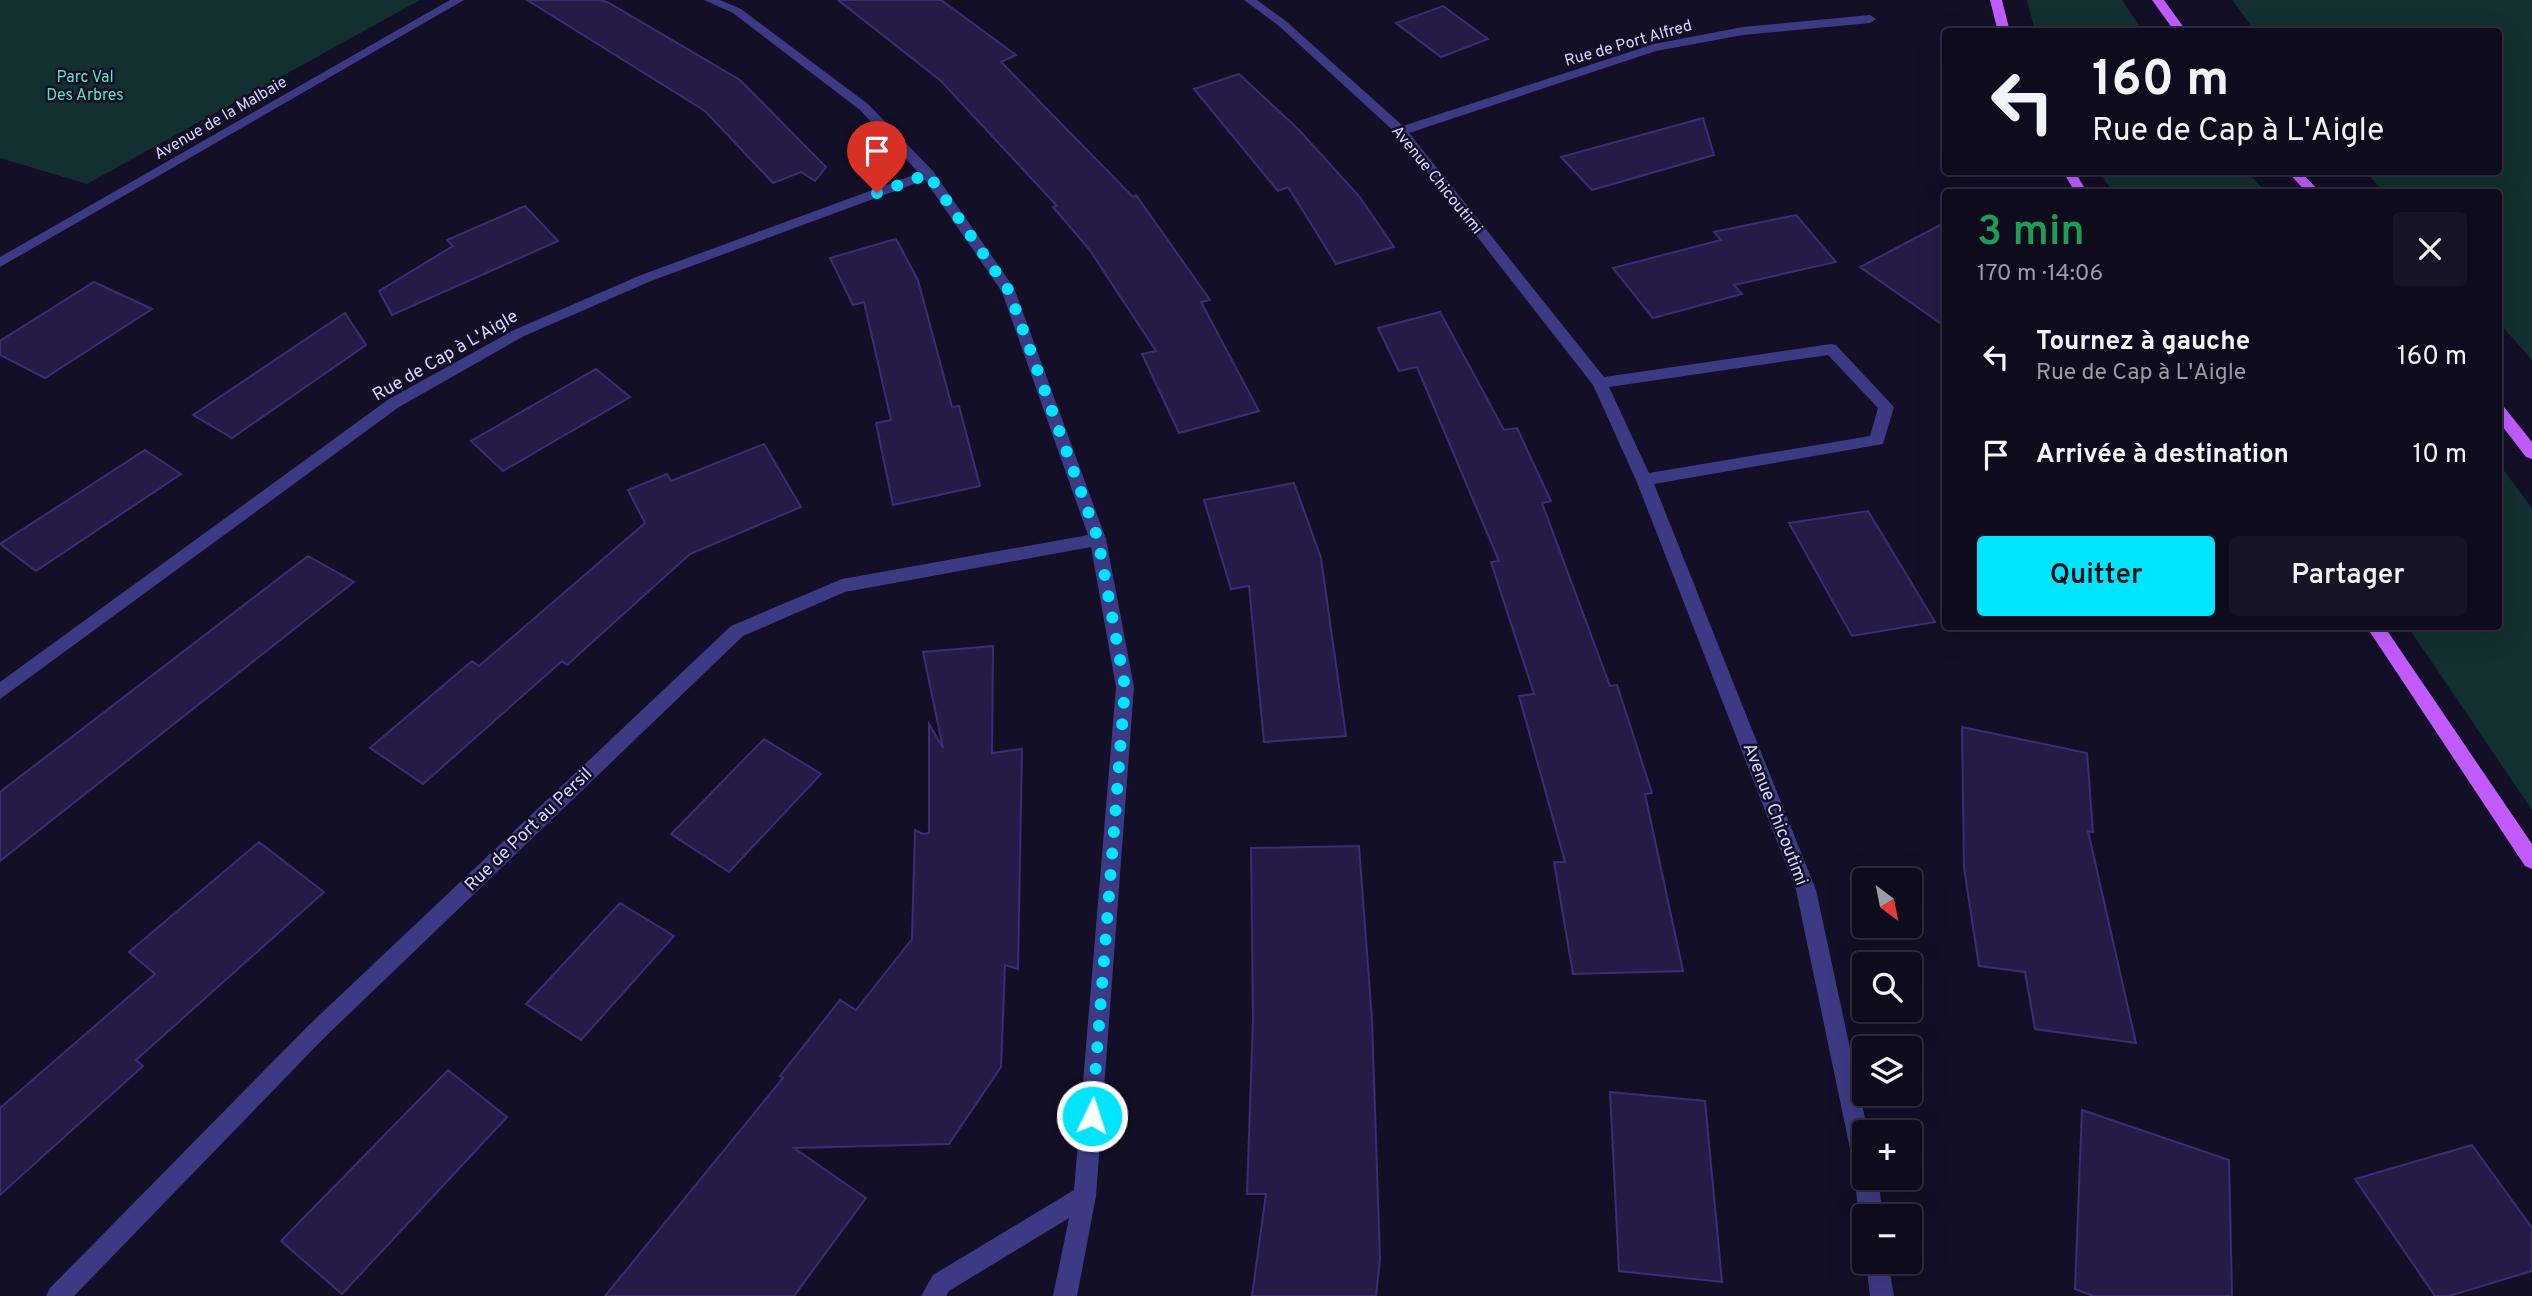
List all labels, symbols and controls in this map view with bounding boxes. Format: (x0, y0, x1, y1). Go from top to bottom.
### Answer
street label: Rue de Port Alfred (1562, 16, 1695, 72)
text: 160 m (2092, 51, 2229, 113)
icon: left (1977, 56, 2068, 147)
park label: Parc Val Des Arbres (46, 68, 124, 106)
street label: Avenue de la Malbaie (151, 73, 291, 165)
text: Rue de Cap à L'Aigle (2092, 112, 2384, 152)
pin (847, 121, 907, 193)
street label: Avenue Chicoutimi (1386, 122, 1486, 239)
icon: arrive (858, 132, 896, 170)
text: 3 min (1977, 207, 2085, 260)
button: close (2393, 212, 2467, 286)
text: 170 m · 14:06 (1977, 260, 2103, 289)
street label: Rue de Cap à L'Aigle (369, 305, 523, 407)
text: Tournez à gauche (2036, 326, 2250, 359)
icon: left (1977, 338, 2015, 376)
text: 160 m (2397, 341, 2467, 374)
text: Rue de Cap à L'Aigle (2036, 359, 2246, 388)
icon: arrive (1977, 436, 2015, 474)
text: Arrivée à destination (2036, 439, 2289, 472)
text: 10 m (2412, 439, 2467, 472)
button: Quitter (1977, 536, 2215, 616)
button: Partager (2229, 536, 2467, 616)
street label: Avenue Chicoutimi (1737, 740, 1812, 889)
street label: Rue de Port au Persil (460, 763, 598, 897)
north arrow (1852, 868, 1922, 938)
map controls (1852, 868, 1922, 1274)
button: search (1852, 952, 1922, 1022)
button: layers (1852, 1036, 1922, 1106)
position arrow (1055, 1079, 1129, 1153)
button: + (1852, 1120, 1922, 1190)
button: − (1852, 1204, 1922, 1274)

